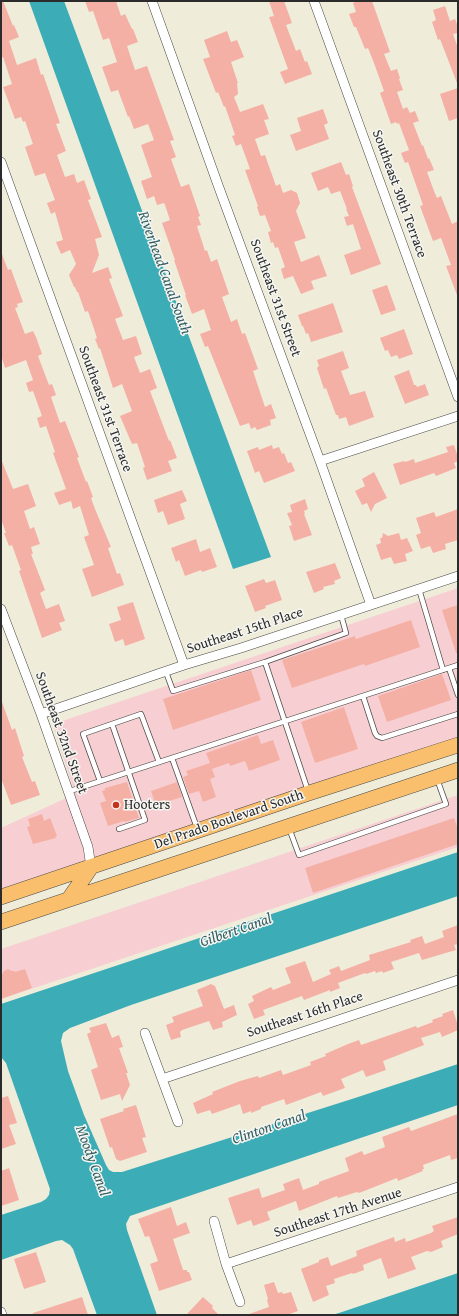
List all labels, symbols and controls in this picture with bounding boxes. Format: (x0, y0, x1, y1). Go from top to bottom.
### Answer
street label: Southeast 30th Terrace (368, 128, 430, 260)
water label: Riverhead Canal South (133, 209, 195, 337)
street label: Southeast 31st Street (246, 237, 304, 359)
street label: Southeast 31st Terrace (74, 344, 136, 474)
street label: Southeast 15th Place (185, 604, 305, 658)
street label: Southeast 32nd Street (31, 670, 91, 796)
street label: Del Prado Boulevard South (152, 787, 306, 853)
place label: Hooters (124, 797, 170, 813)
marker: Hooters (111, 800, 121, 810)
water label: Gilbert Canal (198, 910, 274, 952)
street label: Southeast 16th Place (245, 988, 365, 1042)
water label: Clinton Canal (230, 1107, 308, 1149)
water label: Moody Canal (71, 1123, 113, 1199)
street label: Southeast 17th Avenue (272, 1184, 404, 1242)

